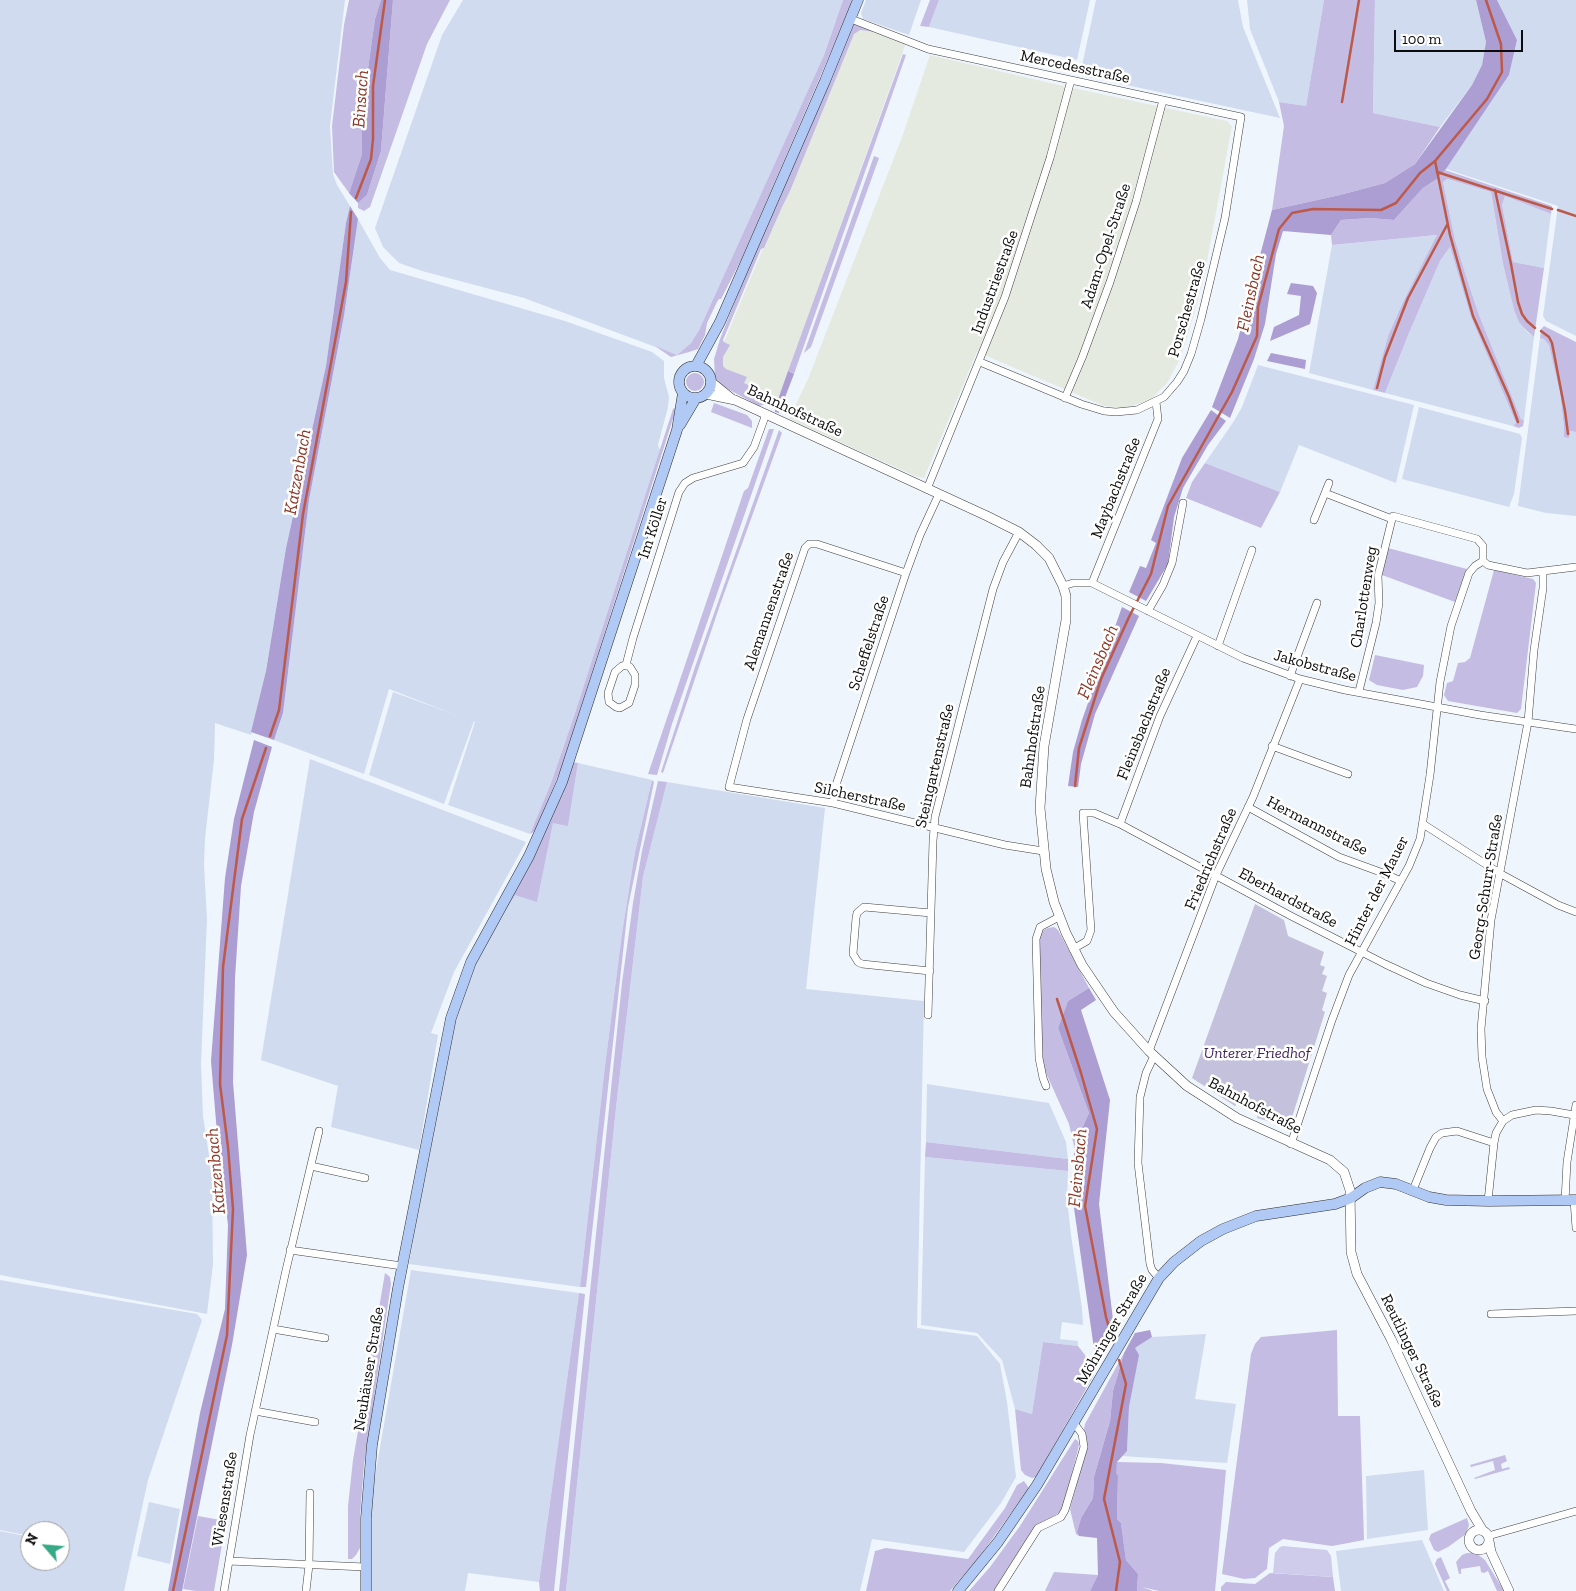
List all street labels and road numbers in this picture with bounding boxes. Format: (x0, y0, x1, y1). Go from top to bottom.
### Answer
street label: Mercedesstraße (1018, 46, 1132, 88)
street label: Adam-Opel-Straße (1077, 181, 1135, 311)
street label: Industriestraße (967, 227, 1023, 337)
street label: Porschestraße (1164, 258, 1210, 360)
street label: Bahnhofstraße (744, 381, 846, 441)
street label: Maybachstraße (1087, 435, 1145, 541)
street label: Im Köller (634, 495, 672, 561)
street label: Charlottenweg (1346, 545, 1382, 649)
street label: Alemannenstraße (740, 549, 798, 673)
street label: Scheffelstraße (845, 593, 893, 693)
street label: Jakobstraße (1272, 646, 1358, 686)
street label: Fleinsbachstraße (1113, 665, 1175, 783)
street label: Bahnhofstraße (1016, 685, 1050, 789)
street label: Steingartenstraße (911, 702, 959, 830)
street label: Silcherstraße (812, 778, 908, 816)
street label: Hermannstraße (1263, 792, 1371, 860)
street label: Friedrichstraße (1181, 805, 1241, 913)
street label: Georg-Schurr-Straße (1465, 813, 1507, 961)
street label: Hinter der Mauer (1341, 833, 1413, 949)
street label: Eberhardstraße (1235, 864, 1341, 932)
street label: Bahnhofstraße (1205, 1073, 1305, 1139)
street label: Möhringer Straße (1072, 1270, 1152, 1388)
street label: Reutlinger Straße (1376, 1291, 1448, 1411)
street label: Neuhäuser Straße (350, 1306, 388, 1432)
street label: Wiesenstraße (208, 1450, 242, 1548)

